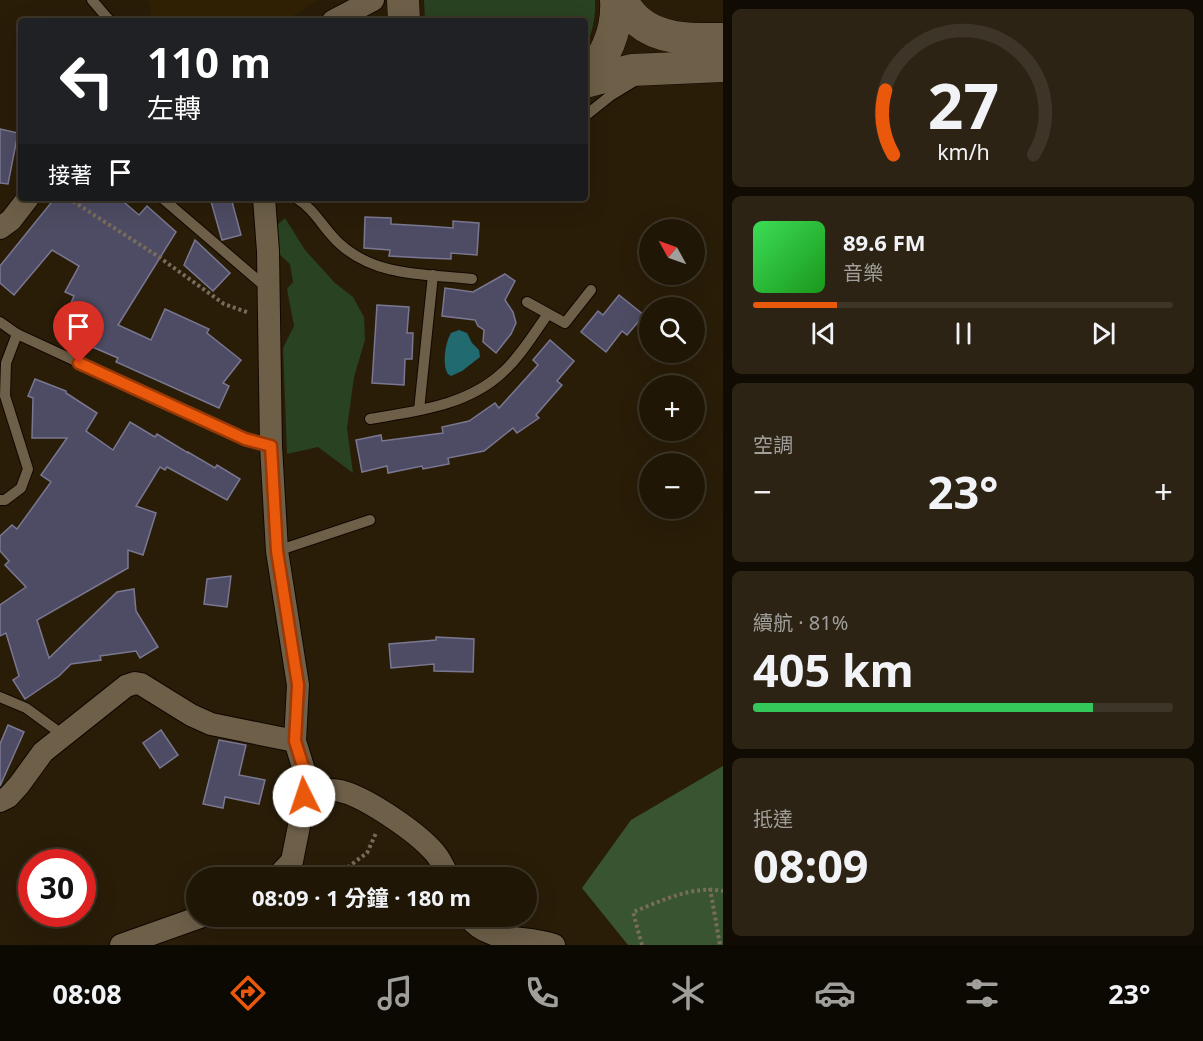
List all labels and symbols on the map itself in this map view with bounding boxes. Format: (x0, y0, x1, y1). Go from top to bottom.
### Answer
north arrow (639, 219, 705, 285)
pin (53, 301, 104, 363)
position arrow (272, 764, 336, 828)
speed limit sign: 30 (18, 849, 96, 927)

